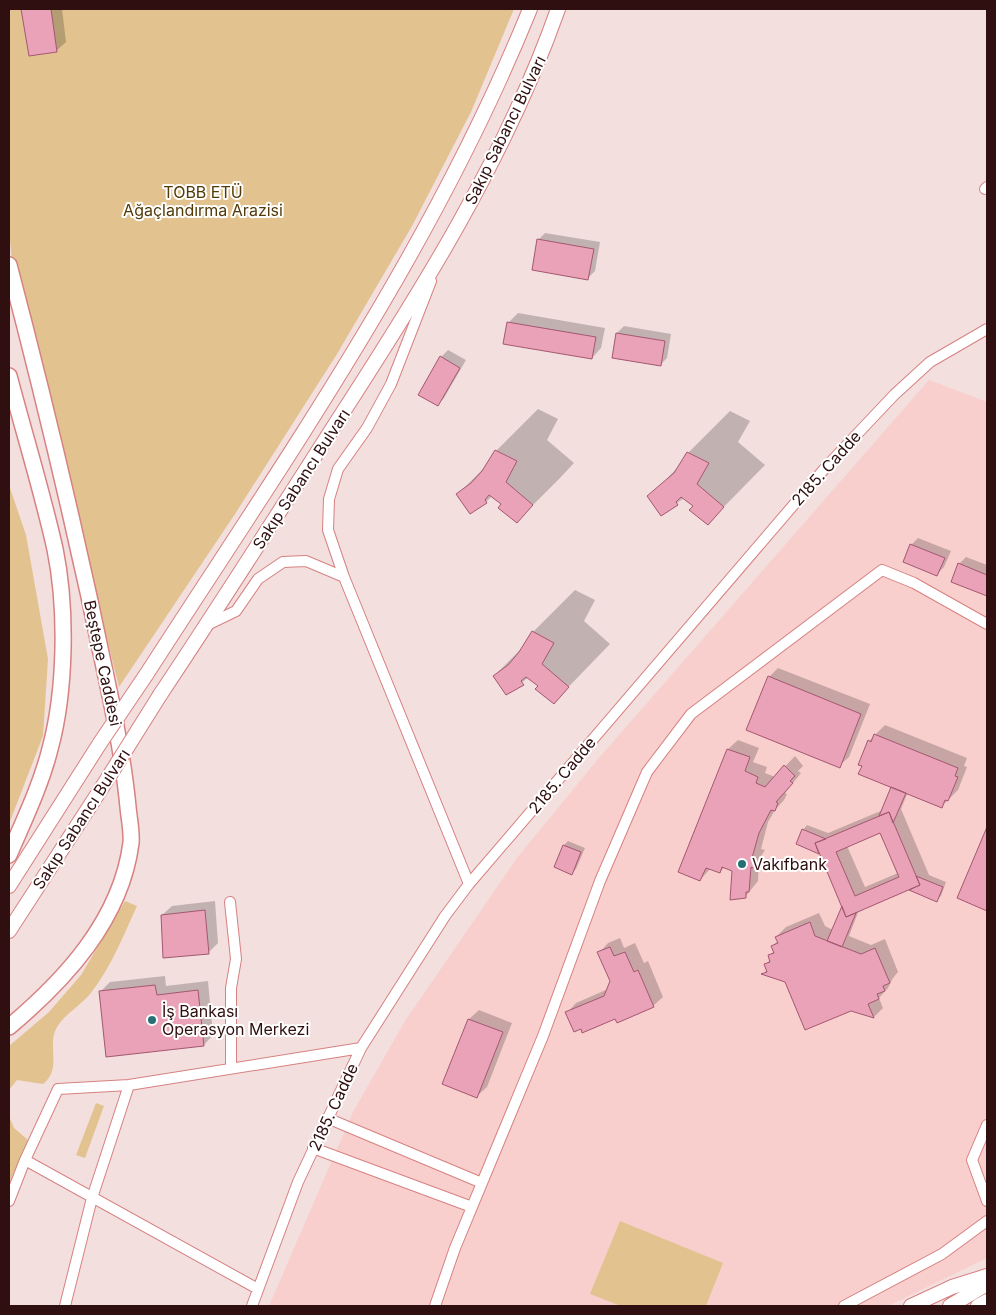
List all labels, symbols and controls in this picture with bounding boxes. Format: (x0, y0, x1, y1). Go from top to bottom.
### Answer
street label: Sakıp Sabancı Bulvarı (460, 52, 550, 208)
park label: TOBB ETÜ Ağaçlandırma Arazisi (123, 182, 283, 220)
street label: Sakıp Sabancı Bulvarı (248, 405, 354, 553)
street label: 2185. Cadde (787, 426, 865, 510)
street label: Beştepe Caddesi (80, 598, 126, 728)
street label: 2185. Cadde (524, 733, 600, 817)
street label: Sakıp Sabancı Bulvarı (28, 745, 134, 893)
place label: Vakıfbank (752, 854, 827, 874)
marker: Vakıfbank (736, 858, 748, 870)
place label: İş Bankası Operasyon Merkezi (162, 1001, 309, 1039)
marker: İş Bankası Operasyon Merkezi (146, 1014, 158, 1026)
street label: 2185. Cadde (304, 1060, 362, 1154)

